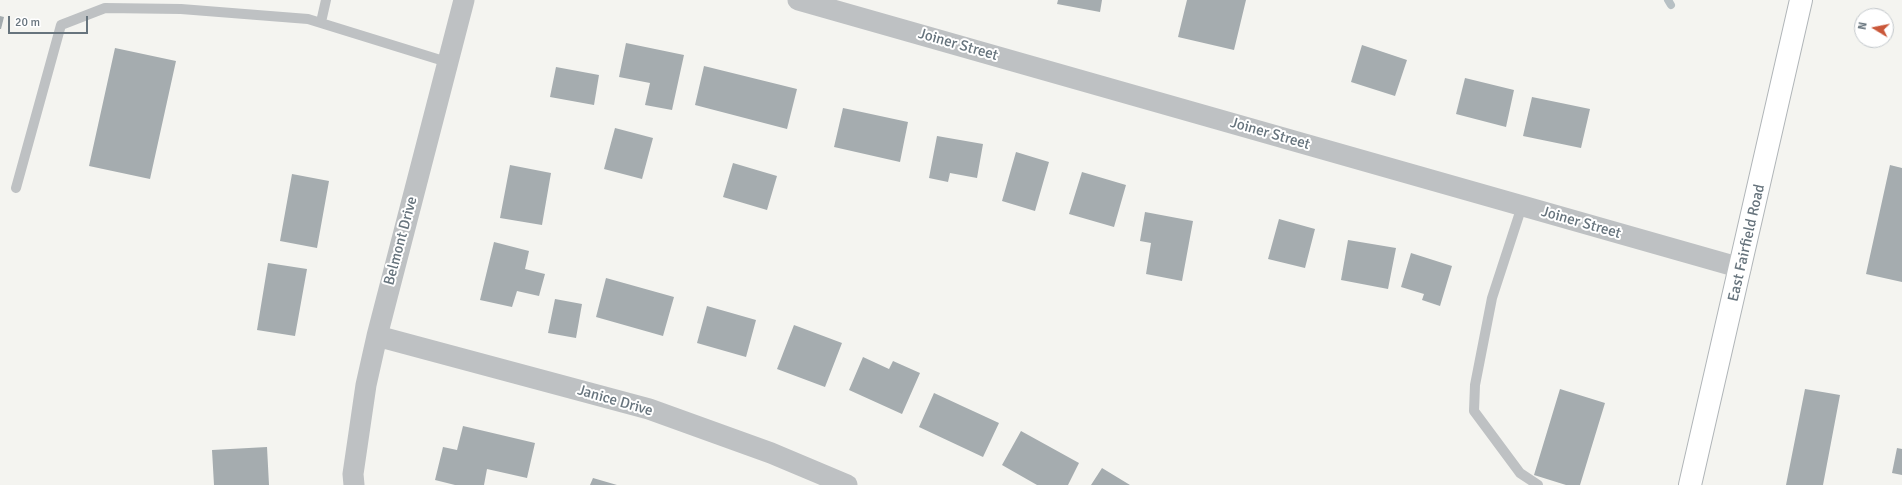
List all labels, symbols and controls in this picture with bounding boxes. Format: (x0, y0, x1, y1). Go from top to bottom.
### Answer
scale bar (10, 8, 90, 34)
north arrow (1854, 8, 1894, 48)
text: 20 m (15, 15, 40, 30)
text: N (1856, 21, 1870, 31)
street label: Joiner Street (916, 25, 1000, 65)
street label: Joiner Street (1228, 114, 1312, 154)
street label: East Fairfield Road (1725, 183, 1769, 303)
street label: Belmont Drive (381, 195, 421, 287)
street label: Joiner Street (1539, 203, 1623, 243)
street label: Janice Drive (575, 382, 655, 420)

